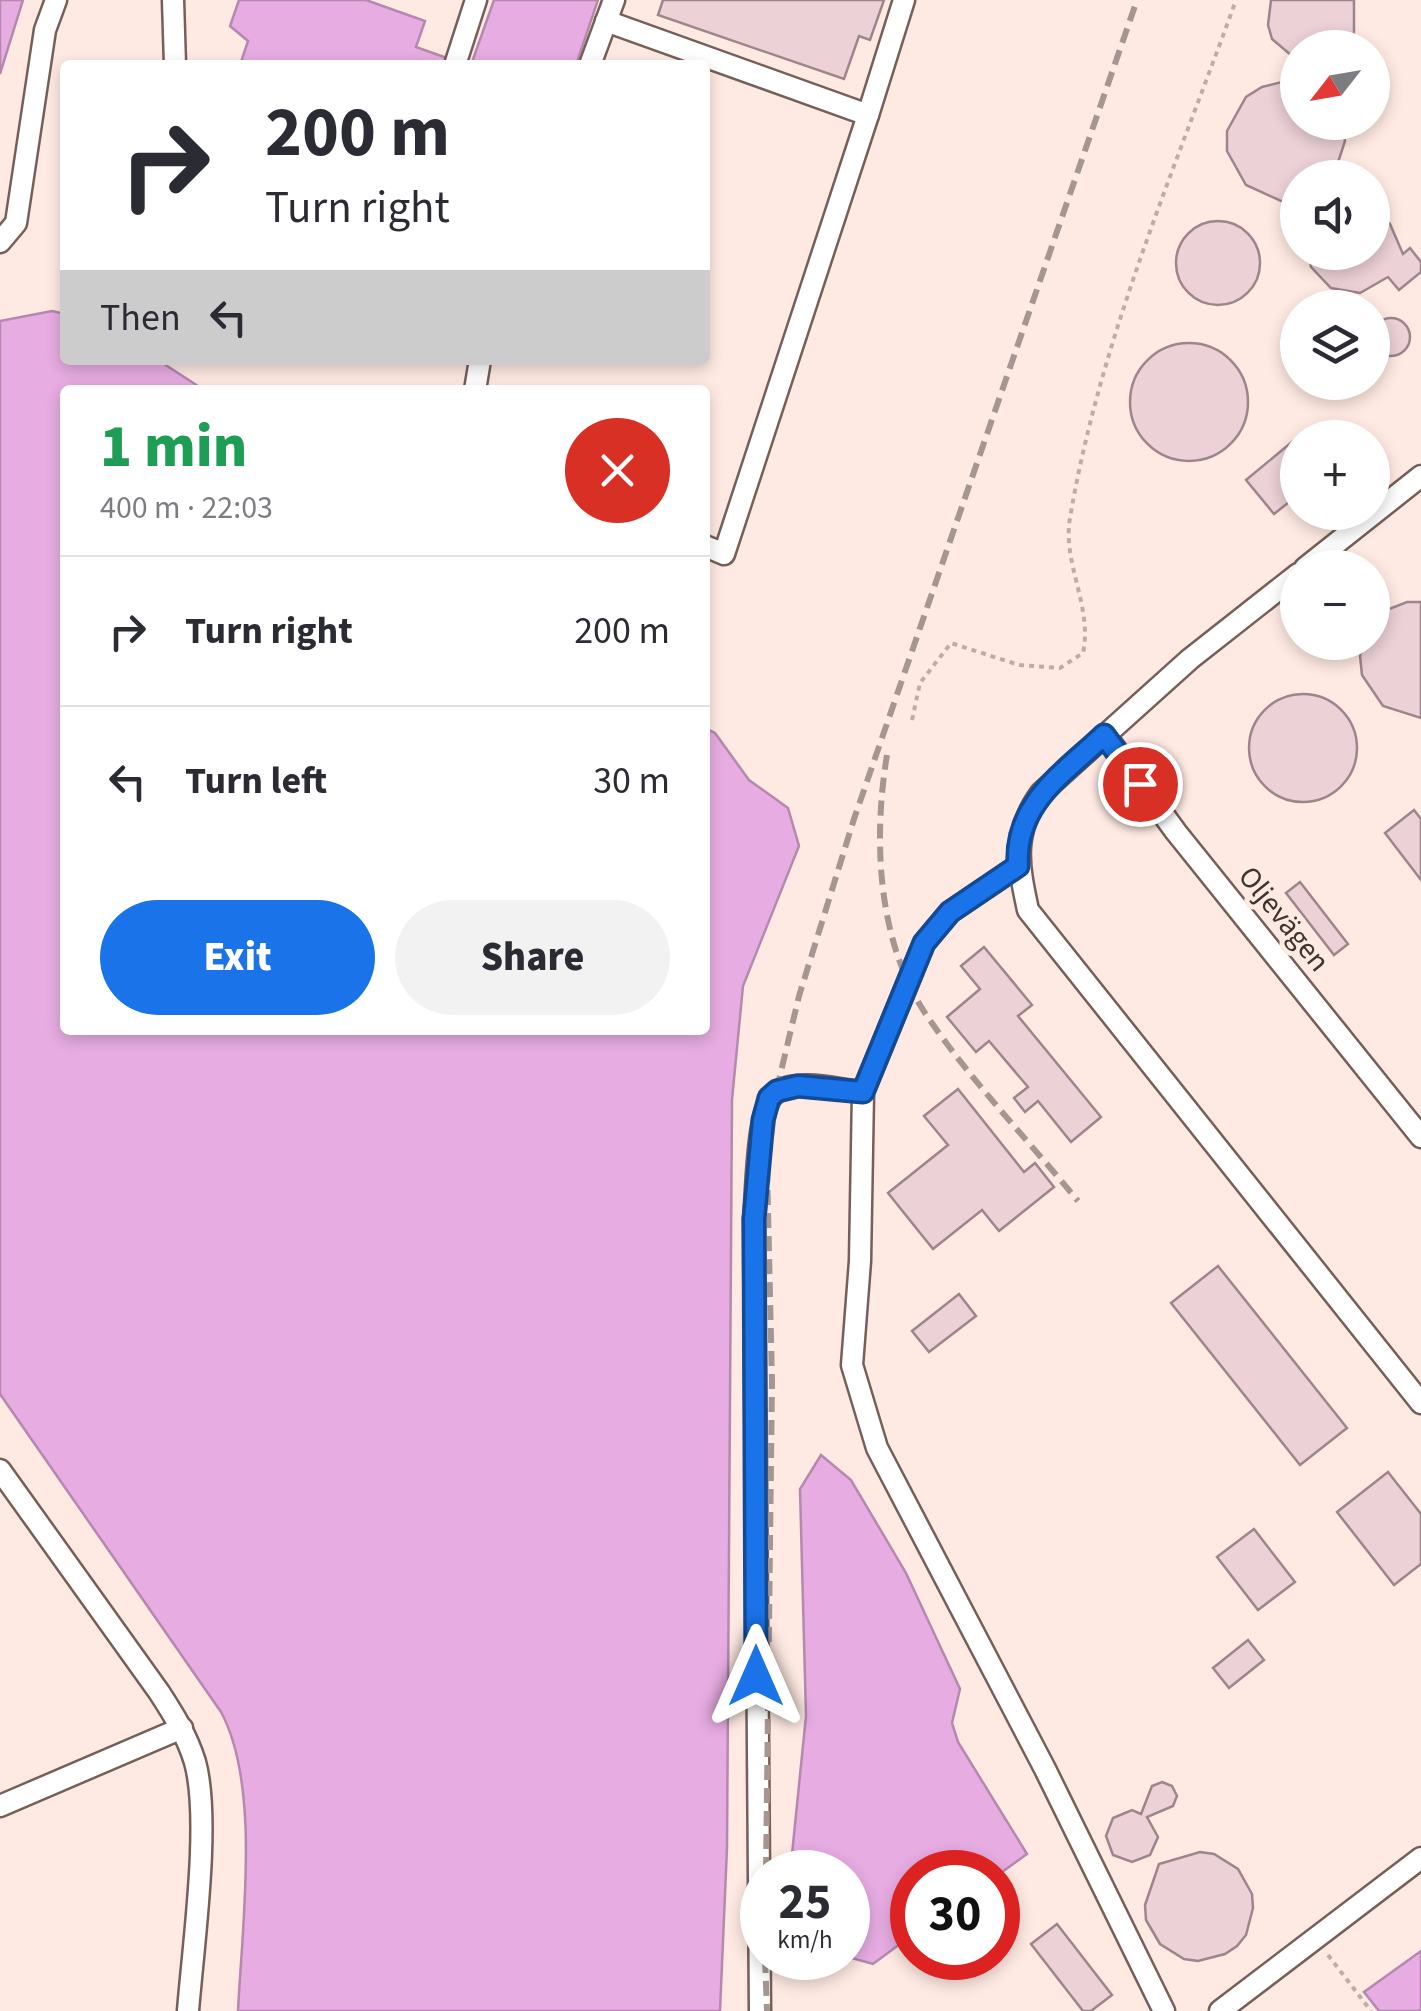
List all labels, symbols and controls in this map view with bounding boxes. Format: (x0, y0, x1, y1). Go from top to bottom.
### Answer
north arrow (1280, 30, 1390, 140)
map controls (1280, 30, 1390, 660)
text: 200 m (265, 83, 450, 183)
icon: right (100, 100, 230, 230)
button: sound (1280, 160, 1390, 270)
text: Turn right (265, 176, 450, 240)
icon: left (201, 290, 256, 345)
button: layers (1280, 290, 1390, 400)
text: Then (100, 291, 181, 345)
text: 1 min (100, 405, 247, 490)
button: close (565, 418, 670, 523)
button: + (1280, 420, 1390, 530)
text: 400 m · 22:03 (100, 485, 273, 531)
button: − (1280, 550, 1390, 660)
icon: right (100, 604, 155, 659)
text: Turn right (185, 604, 353, 658)
text: 200 m (574, 604, 670, 658)
pin (1098, 742, 1183, 827)
icon: left (100, 754, 155, 809)
text: Turn left (185, 754, 327, 808)
text: 30 m (593, 754, 670, 808)
icon: arrive (1113, 757, 1168, 812)
street label: Oljevägen (1228, 857, 1340, 981)
button: Exit (100, 900, 375, 1015)
button: Share (395, 900, 670, 1015)
position arrow (704, 1624, 808, 1728)
speed limit sign: 30 (890, 1850, 1020, 1980)
text: 25 (779, 1867, 831, 1938)
text: km/h (777, 1922, 833, 1958)

